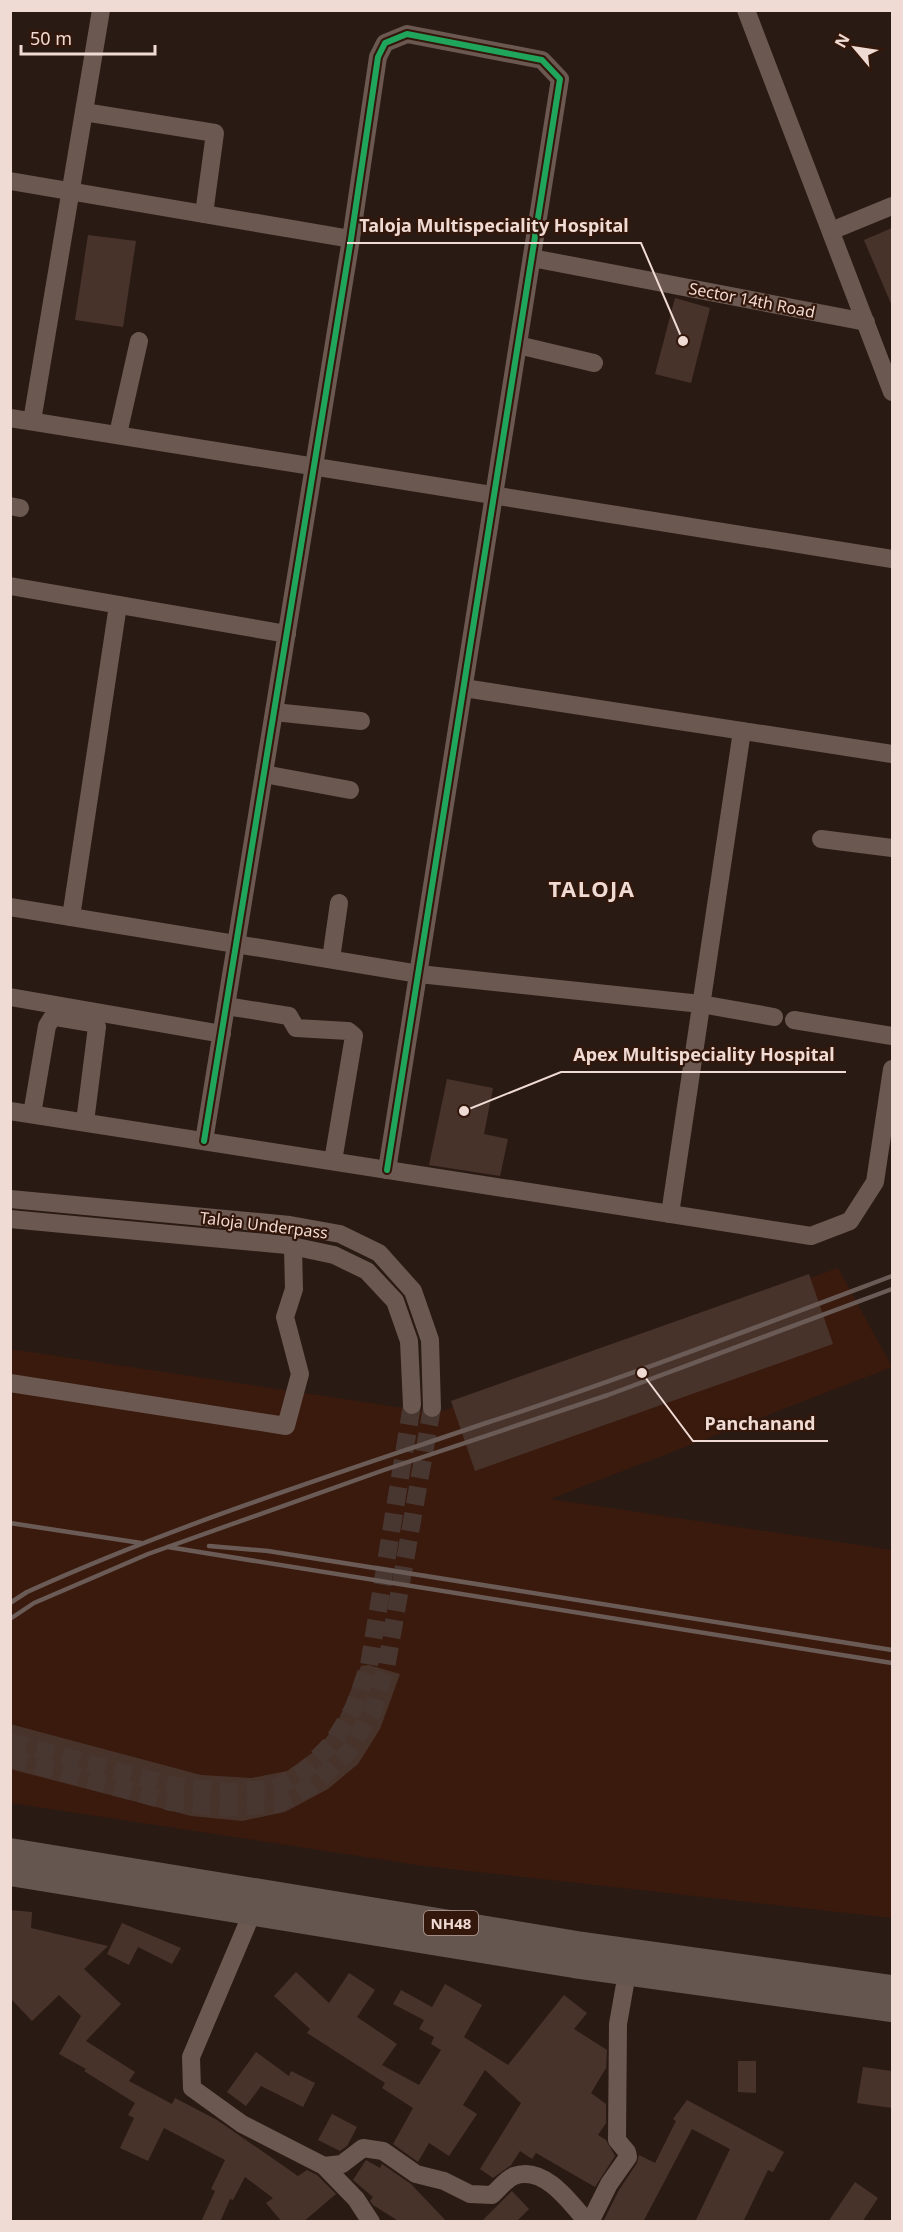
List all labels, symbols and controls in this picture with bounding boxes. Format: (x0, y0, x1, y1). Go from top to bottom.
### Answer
scale bar (21, 18, 154, 56)
north arrow (825, 18, 885, 78)
text: 50 m (30, 26, 72, 50)
text: N (829, 30, 855, 52)
callout: Taloja Multispeciality Hospital (347, 207, 641, 243)
text: Taloja Multispeciality Hospital (359, 213, 629, 237)
street label: Sector 14th Road (687, 277, 817, 323)
district label: TALOJA (548, 873, 636, 903)
callout: Apex Multispeciality Hospital (561, 1036, 846, 1072)
text: Apex Multispeciality Hospital (573, 1042, 835, 1066)
street label: Taloja Underpass (199, 1206, 329, 1244)
callout: Panchanand (693, 1405, 828, 1441)
text: Panchanand (705, 1411, 816, 1435)
road number: NH48 (424, 1911, 478, 1935)

